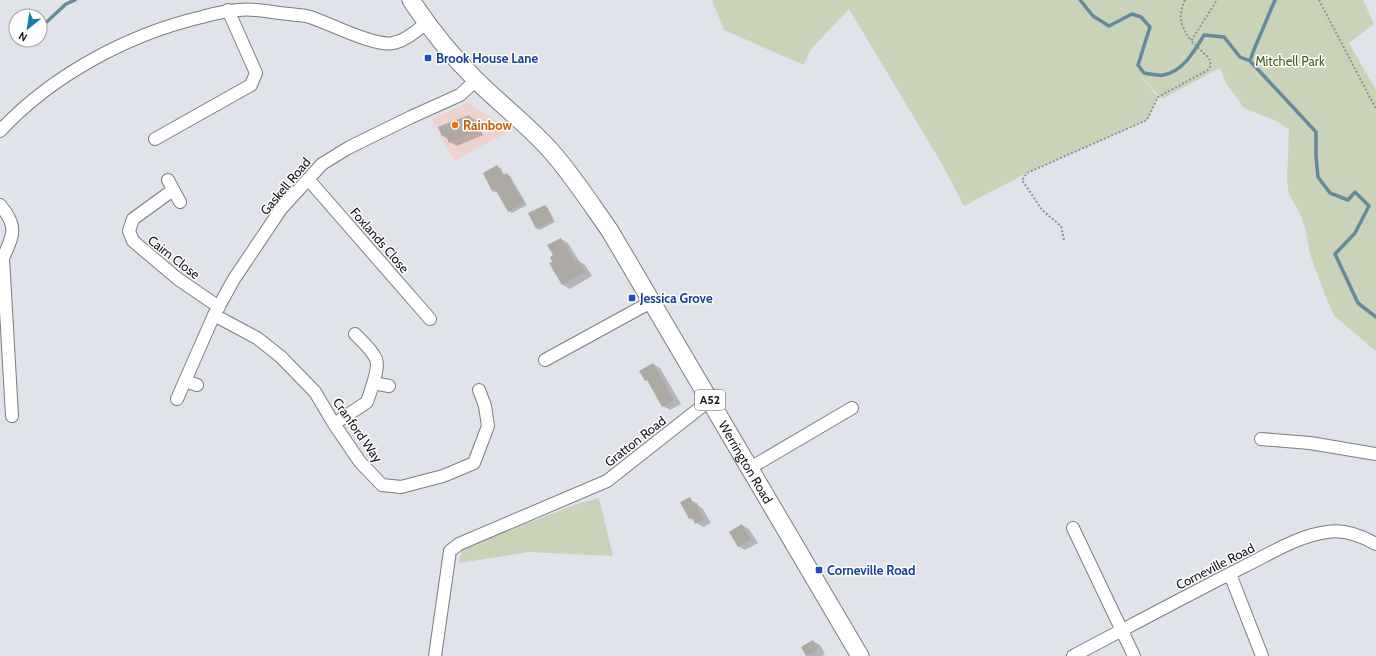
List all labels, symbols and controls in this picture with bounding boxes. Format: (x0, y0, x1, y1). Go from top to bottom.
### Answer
north arrow (8, 8, 48, 48)
text: N (16, 29, 30, 45)
place label: Brook House Lane (436, 50, 538, 66)
marker: Brook House Lane (423, 53, 433, 63)
park label: Mitchell Park (1255, 53, 1325, 69)
place label: Rainbow (463, 117, 513, 133)
marker: Rainbow (450, 120, 460, 130)
street label: Gaskell Road (256, 154, 314, 218)
street label: Foxlands Close (347, 204, 413, 276)
street label: Cairn Close (145, 232, 203, 282)
place label: Jessica Grove (639, 290, 713, 306)
marker: Jessica Grove (627, 293, 637, 303)
road number: A52 (695, 390, 725, 410)
street label: Cranford Way (330, 395, 386, 466)
street label: Gratton Road (601, 412, 669, 470)
street label: Werrington Road (715, 418, 776, 506)
street label: Corneville Road (1173, 539, 1257, 593)
place label: Corneville Road (827, 562, 915, 578)
marker: Corneville Road (814, 565, 824, 575)

